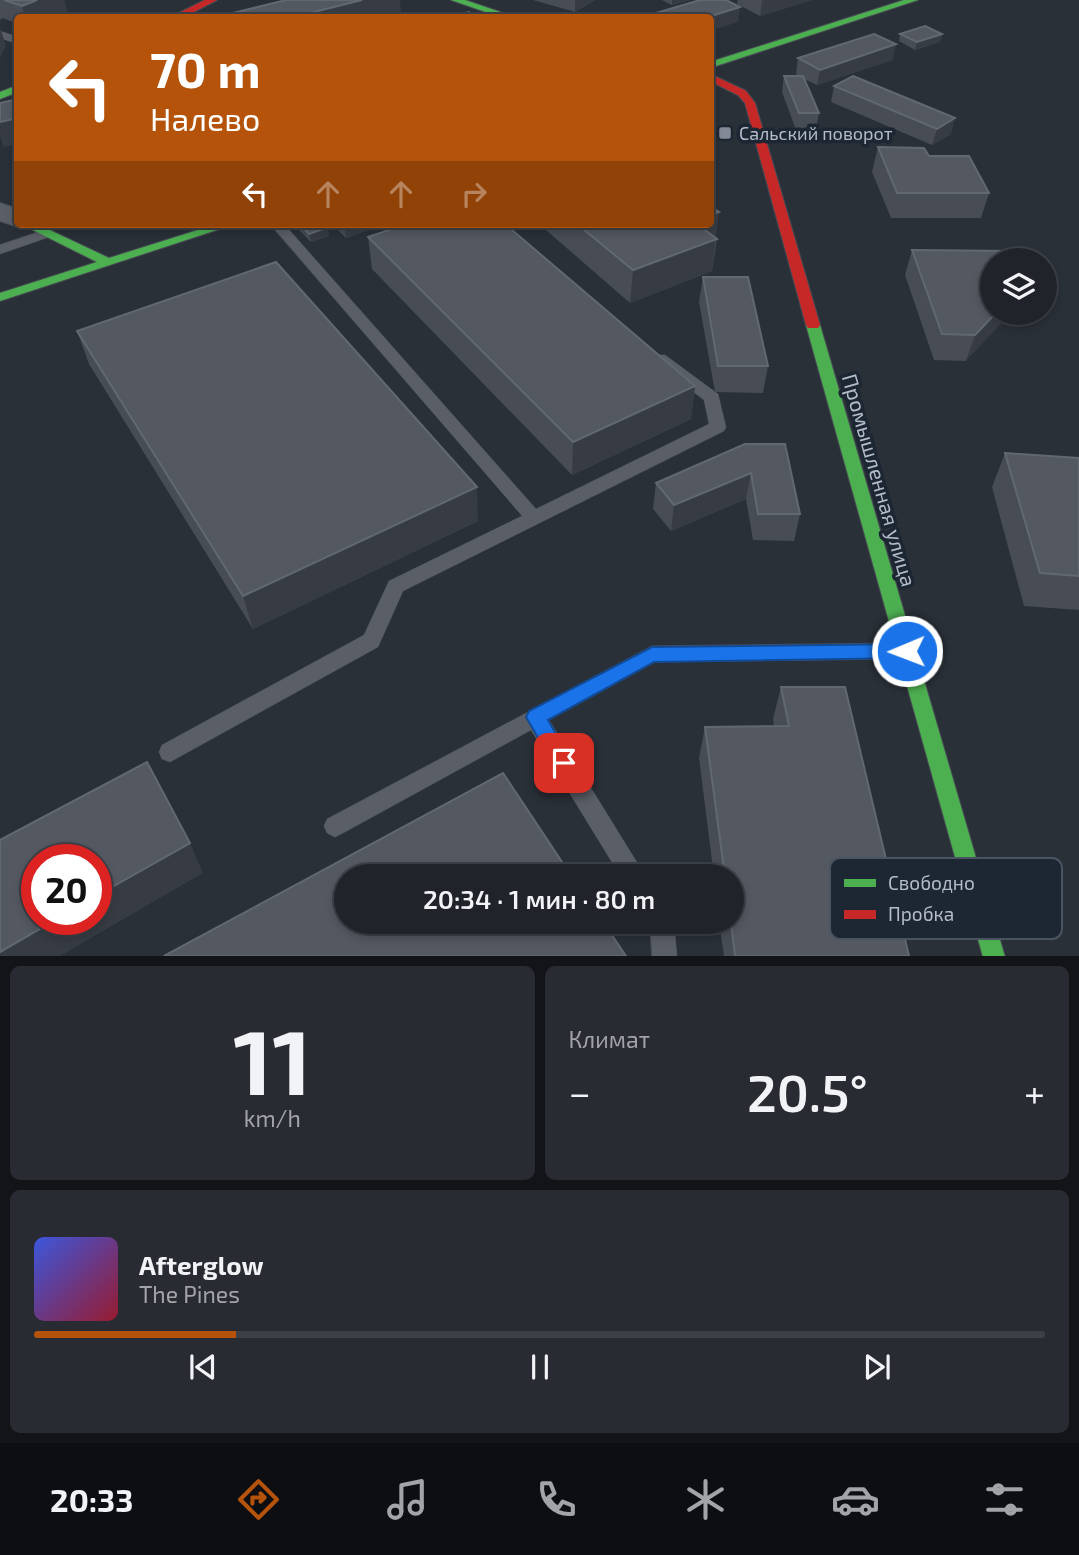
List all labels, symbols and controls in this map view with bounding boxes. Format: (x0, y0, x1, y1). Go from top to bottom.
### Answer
text: 70 m (150, 39, 261, 98)
icon: left (35, 42, 126, 133)
text: Налево (150, 99, 260, 137)
place label: Сальский поворот (739, 122, 893, 144)
marker: Сальский поворот (717, 125, 733, 141)
icon: left (236, 175, 274, 213)
icon: ahead (309, 175, 347, 213)
icon: ahead (382, 175, 420, 213)
icon: right (455, 175, 493, 213)
map controls (980, 248, 1057, 325)
button: layers (980, 248, 1057, 325)
street label: Промышленная улица (837, 371, 922, 589)
position arrow (870, 614, 944, 688)
pin (534, 733, 594, 793)
icon: arrive (545, 744, 583, 782)
speed limit sign: 20 (21, 844, 112, 935)
legend (830, 858, 1062, 939)
text: Свободно (888, 871, 975, 894)
text: 20:34 · 1 мин · 80 m (423, 883, 655, 914)
text: Пробка (888, 902, 954, 925)
text: 11 (233, 1004, 312, 1113)
text: Климат (569, 1025, 650, 1053)
text: 20.5° (747, 1060, 868, 1122)
text: − (569, 1069, 591, 1115)
text: + (1024, 1069, 1045, 1115)
text: km/h (244, 1104, 301, 1132)
text: Afterglow (139, 1249, 264, 1280)
text: The Pines (139, 1280, 240, 1308)
icon: previous (184, 1348, 222, 1386)
icon: pause (521, 1348, 559, 1386)
icon: next (858, 1348, 896, 1386)
icon: directions (234, 1475, 283, 1524)
icon: music (383, 1475, 432, 1524)
icon: phone (532, 1475, 581, 1524)
icon: climate (681, 1475, 730, 1524)
icon: car (831, 1475, 880, 1524)
icon: filters (980, 1475, 1029, 1524)
text: 20:33 (50, 1480, 133, 1518)

